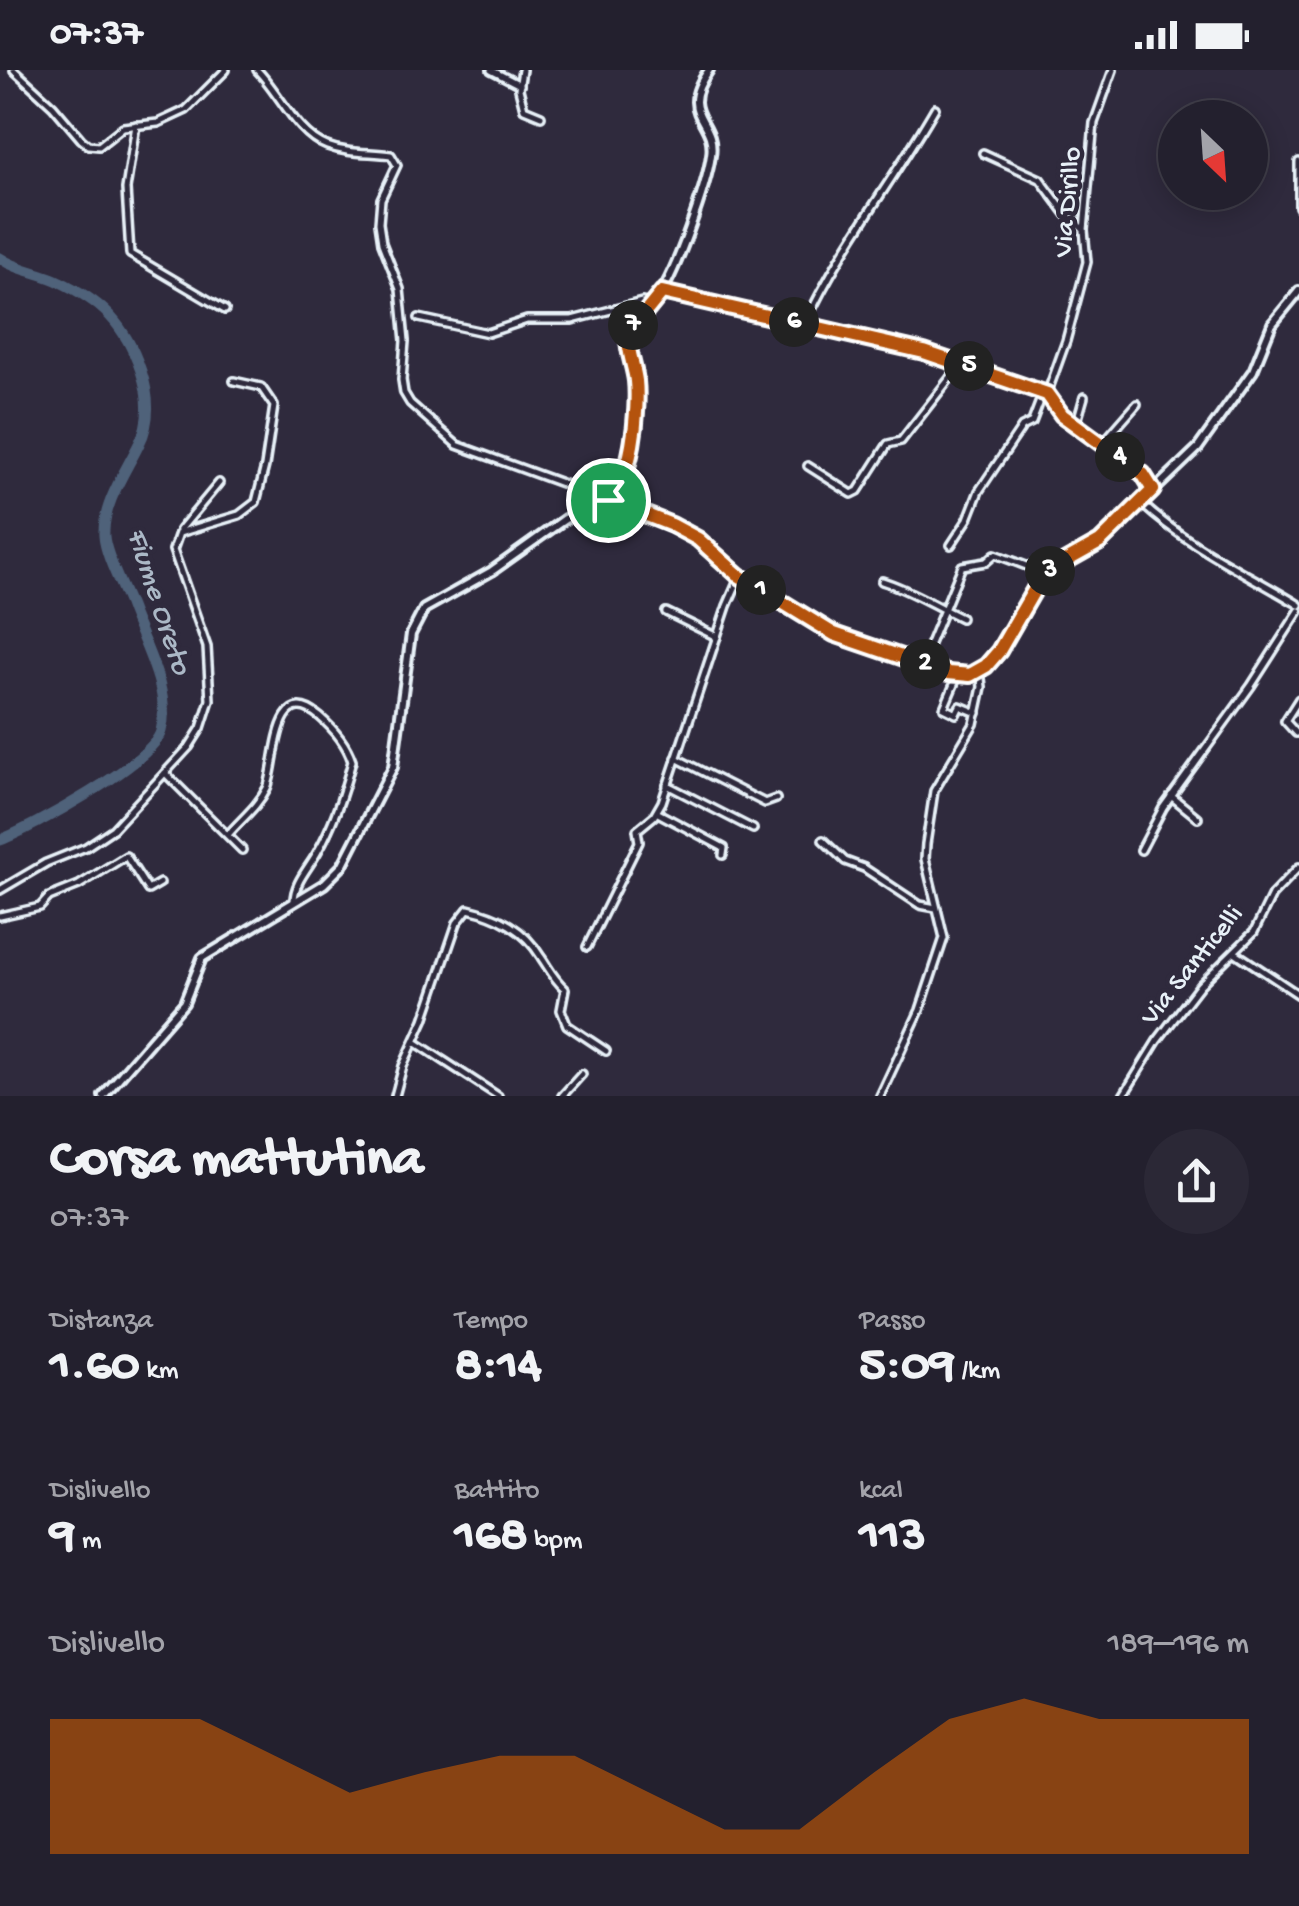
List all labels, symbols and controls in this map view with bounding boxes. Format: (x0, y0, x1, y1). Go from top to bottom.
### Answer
text: 07:37 (50, 13, 143, 57)
north arrow (1158, 100, 1268, 210)
map controls (1158, 100, 1268, 210)
street label: Via Dirillo (1048, 145, 1090, 260)
pin: 6 (769, 297, 819, 347)
pin: 7 (608, 300, 658, 350)
text: 6 (787, 305, 801, 338)
text: 7 (626, 308, 640, 341)
pin: 5 (944, 341, 994, 391)
text: 5 (962, 349, 976, 382)
pin: 4 (1095, 432, 1145, 482)
text: 4 (1113, 440, 1127, 473)
pin (566, 458, 651, 543)
icon: arrive (581, 473, 636, 528)
water label: Fiume Oreto (117, 524, 198, 681)
pin: 3 (1025, 546, 1075, 596)
text: 3 (1043, 554, 1057, 587)
pin: 1 (736, 565, 786, 615)
text: 1 (755, 573, 767, 606)
pin: 2 (900, 639, 950, 689)
text: 2 (918, 647, 932, 680)
street label: Via Santicelli (1134, 899, 1252, 1034)
button: share (1144, 1129, 1249, 1234)
text: Corsa mattutina (50, 1130, 423, 1194)
text: 07:37 (50, 1200, 128, 1238)
text: Distanza (50, 1305, 153, 1338)
text: Tempo (455, 1305, 528, 1338)
text: Passo (859, 1305, 925, 1338)
text: 1.60 (50, 1338, 140, 1397)
text: 8:14 (455, 1338, 542, 1397)
text: 5:09 (859, 1338, 955, 1397)
text: km (140, 1355, 179, 1388)
text: /km (955, 1355, 1000, 1388)
text: Dislivello (50, 1475, 151, 1508)
text: Battito (455, 1475, 539, 1508)
text: kcal (859, 1475, 903, 1508)
text: 9 (50, 1508, 75, 1567)
text: 168 (455, 1508, 528, 1567)
text: 113 (859, 1508, 926, 1567)
text: m (75, 1525, 102, 1558)
text: bpm (528, 1525, 583, 1558)
text: Dislivello (50, 1626, 165, 1664)
text: 189–196 m (1107, 1626, 1249, 1664)

